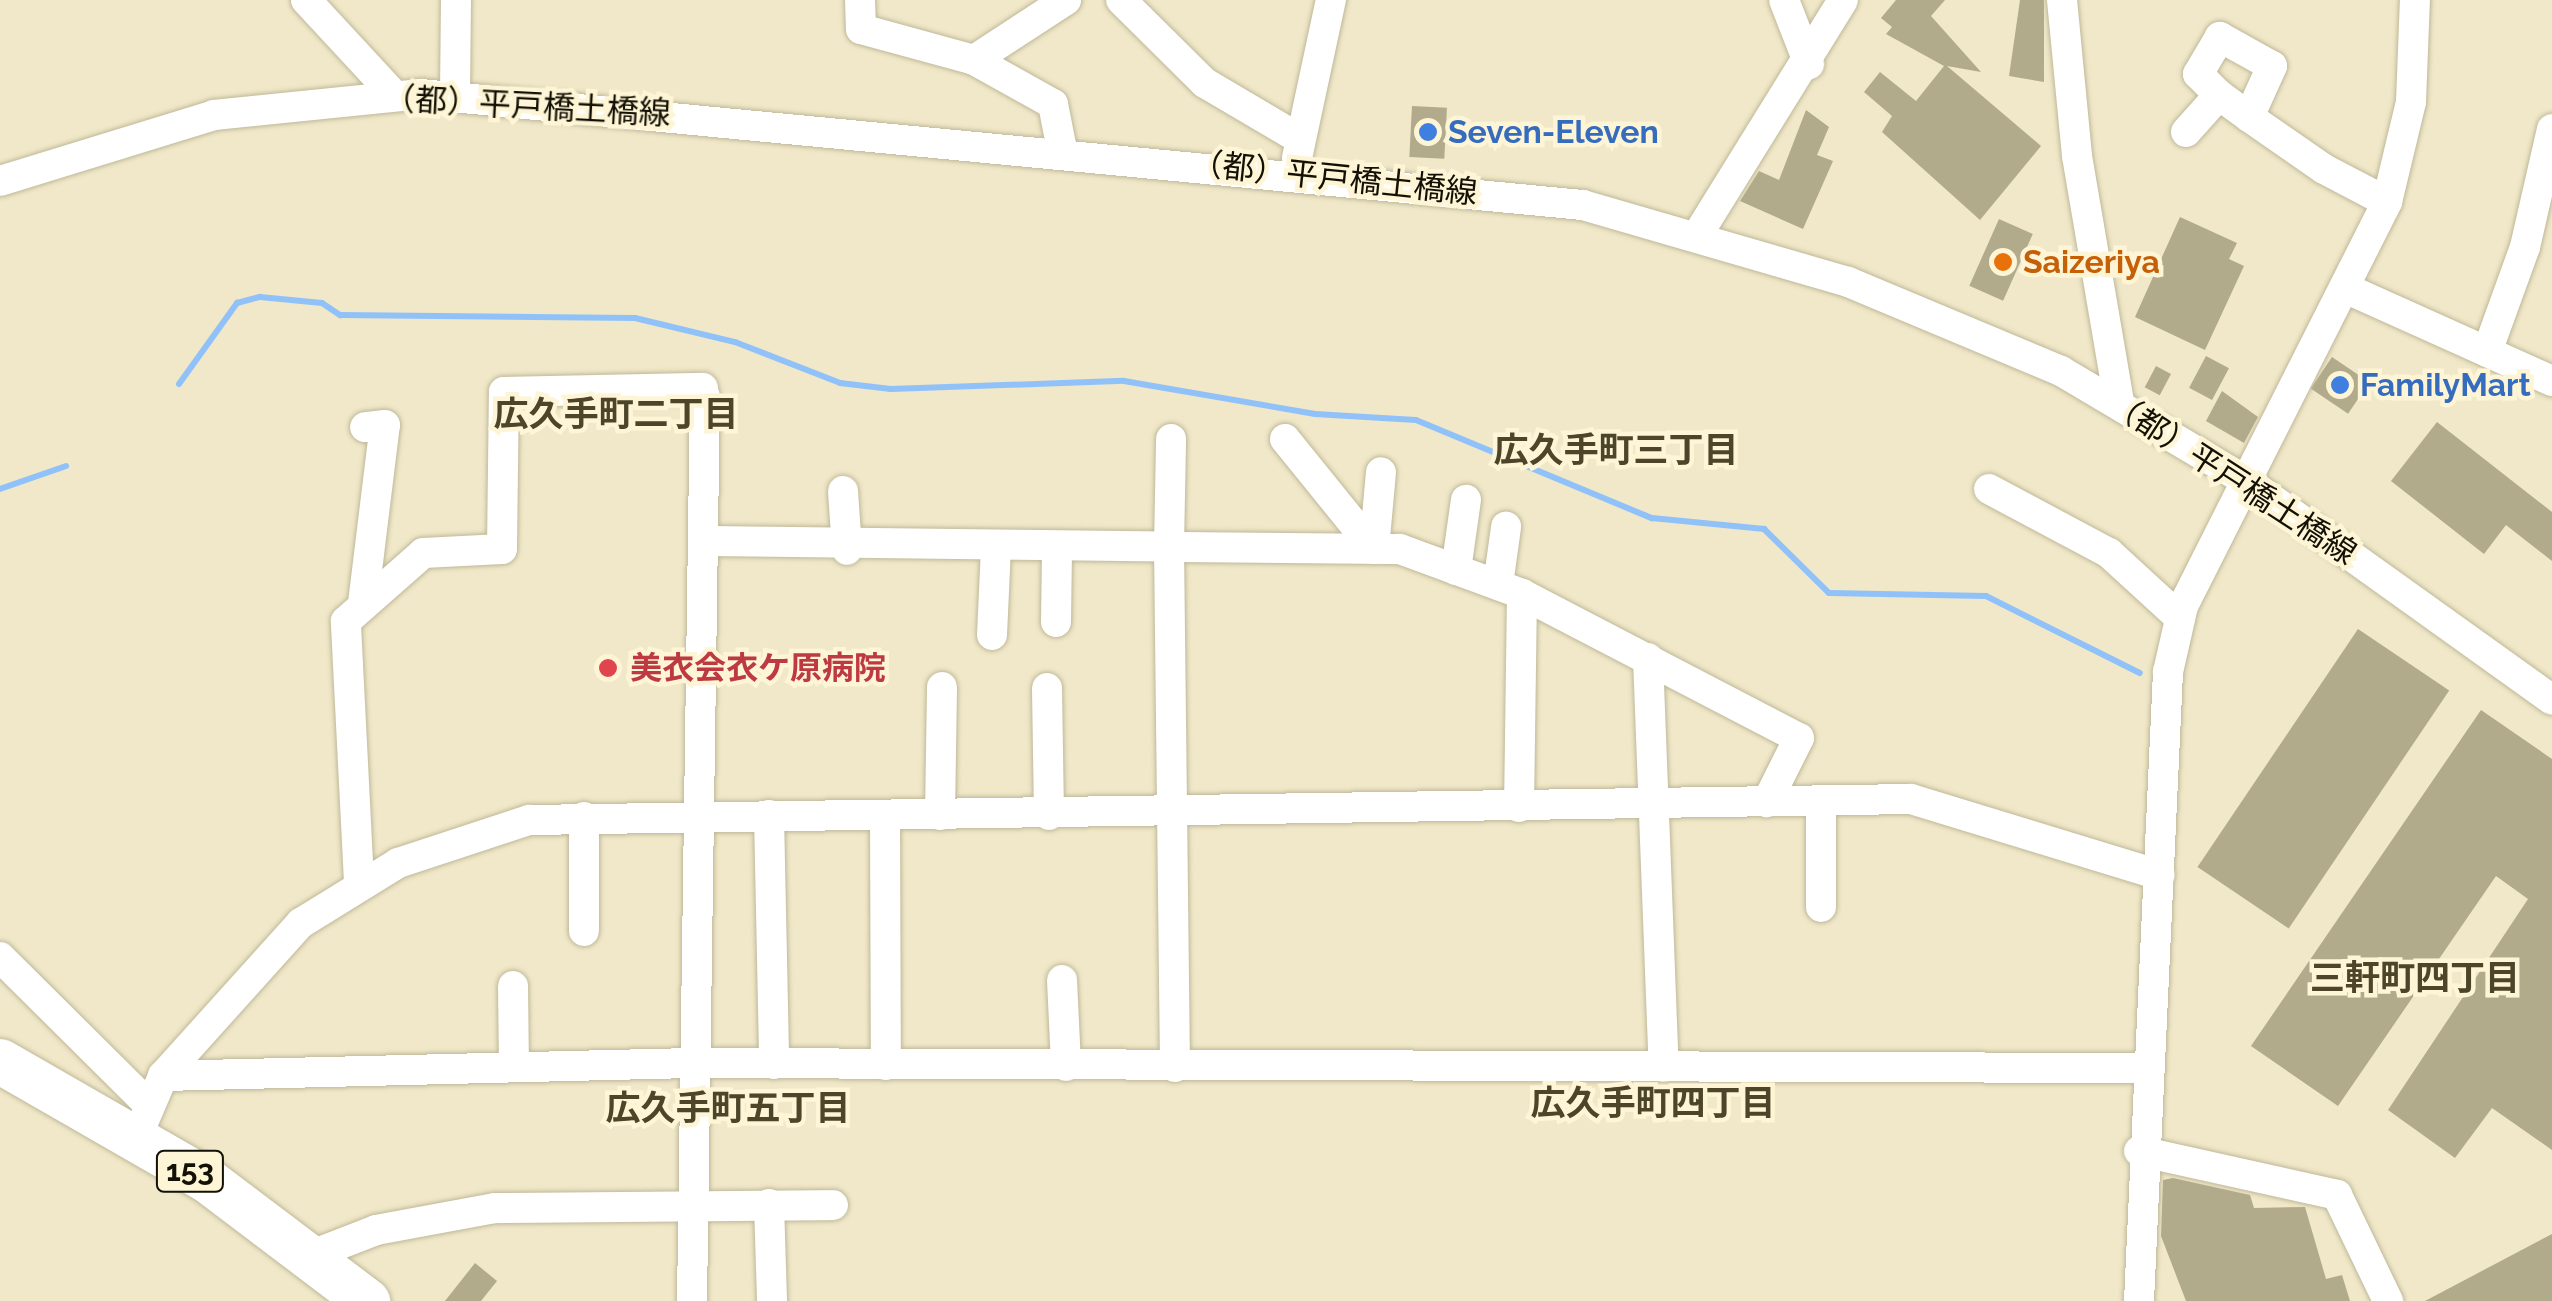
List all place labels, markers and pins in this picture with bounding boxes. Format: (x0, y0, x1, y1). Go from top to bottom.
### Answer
place label: Seven-Eleven (1448, 113, 1659, 151)
marker: Seven-Eleven (1417, 121, 1439, 143)
place label: Saizeriya (2023, 243, 2160, 281)
marker: Saizeriya (1992, 251, 2014, 273)
place label: FamilyMart (2360, 366, 2531, 404)
marker: FamilyMart (2329, 374, 2351, 396)
place label: 美衣会衣ケ原病院 (630, 649, 886, 687)
marker: 美衣会衣ケ原病院 (595, 655, 621, 681)

